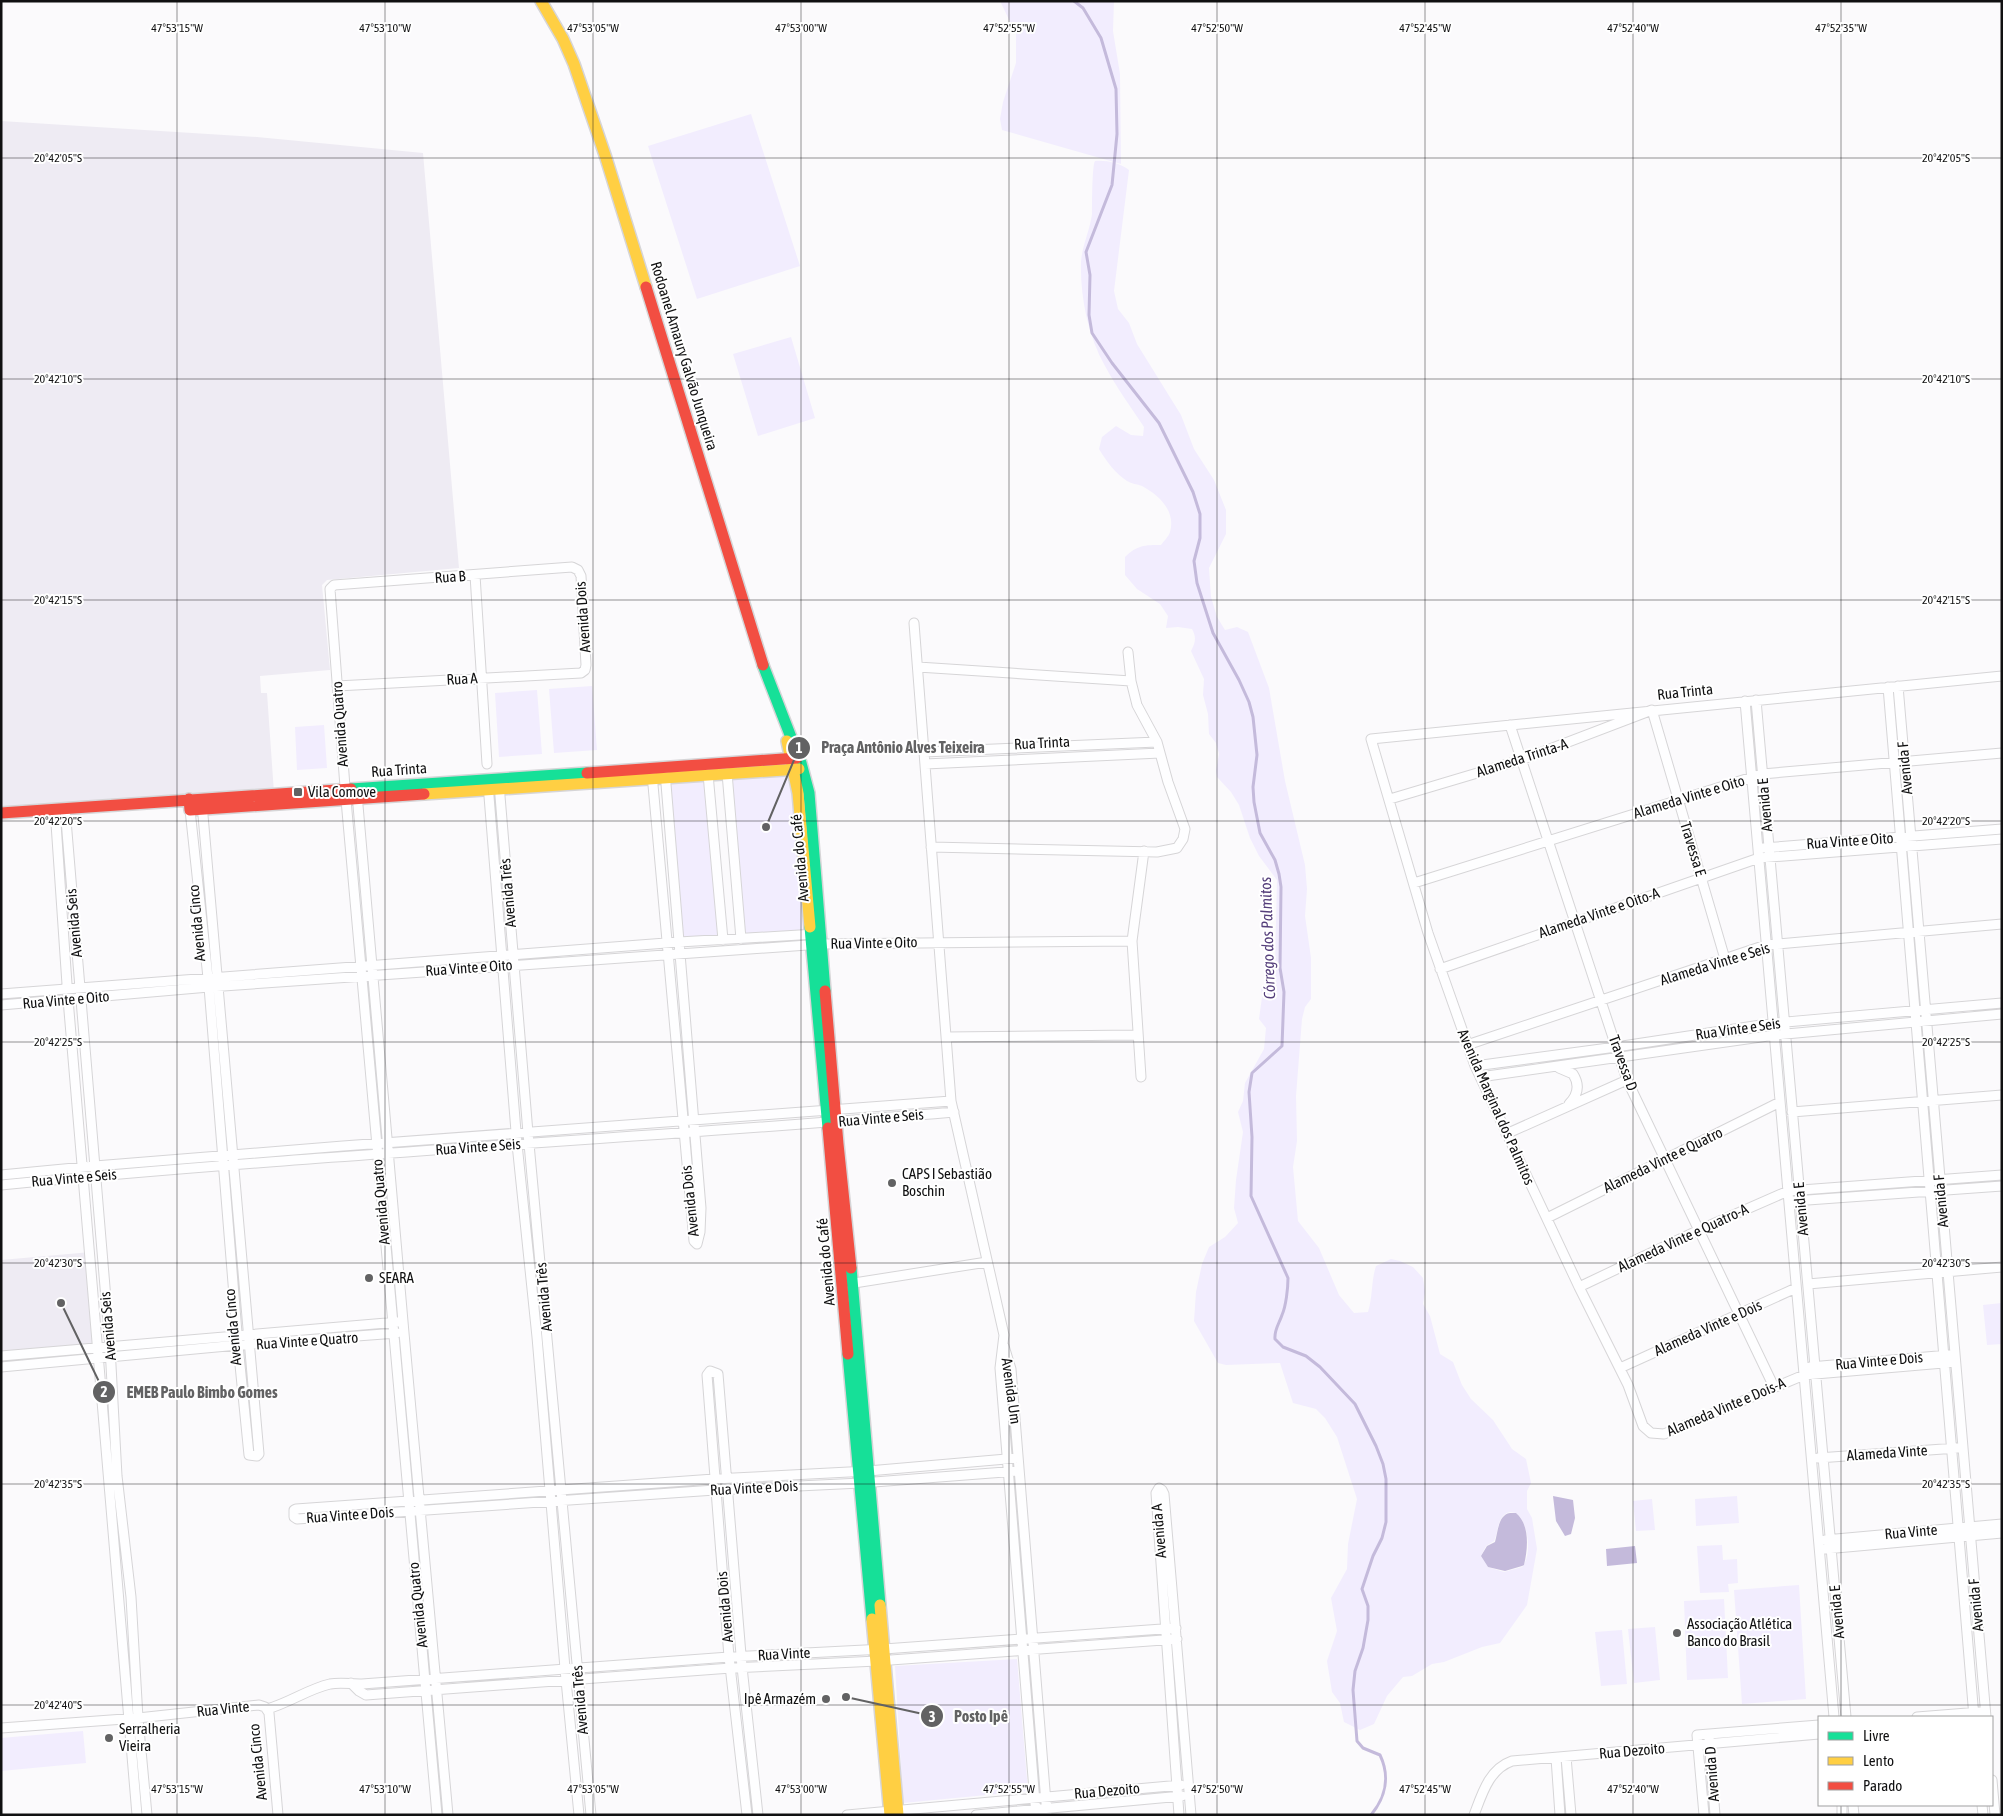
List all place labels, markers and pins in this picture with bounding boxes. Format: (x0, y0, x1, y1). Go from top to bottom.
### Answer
callout: Praça Antônio Alves Teixeira (786, 732, 995, 763)
place label: Vila Comove (308, 783, 376, 800)
marker: Vila Comove (292, 786, 304, 798)
place label: CAPS I Sebastião Boschin (902, 1165, 992, 1199)
marker: CAPS I Sebastião Boschin (886, 1177, 898, 1189)
place label: SEARA (379, 1269, 415, 1286)
marker: SEARA (363, 1272, 375, 1284)
callout: EMEB Paulo Bimbo Gomes (92, 1377, 288, 1408)
place label: Associação Atlética Banco do Brasil (1687, 1615, 1792, 1649)
marker: Associação Atlética Banco do Brasil (1671, 1627, 1683, 1639)
place label: Ipê Armazém (744, 1690, 816, 1707)
marker: Ipê Armazém (820, 1693, 832, 1705)
callout: Posto Ipê (919, 1701, 1018, 1732)
place label: Serralheria Vieira (119, 1720, 181, 1754)
marker: Serralheria Vieira (103, 1732, 115, 1744)

